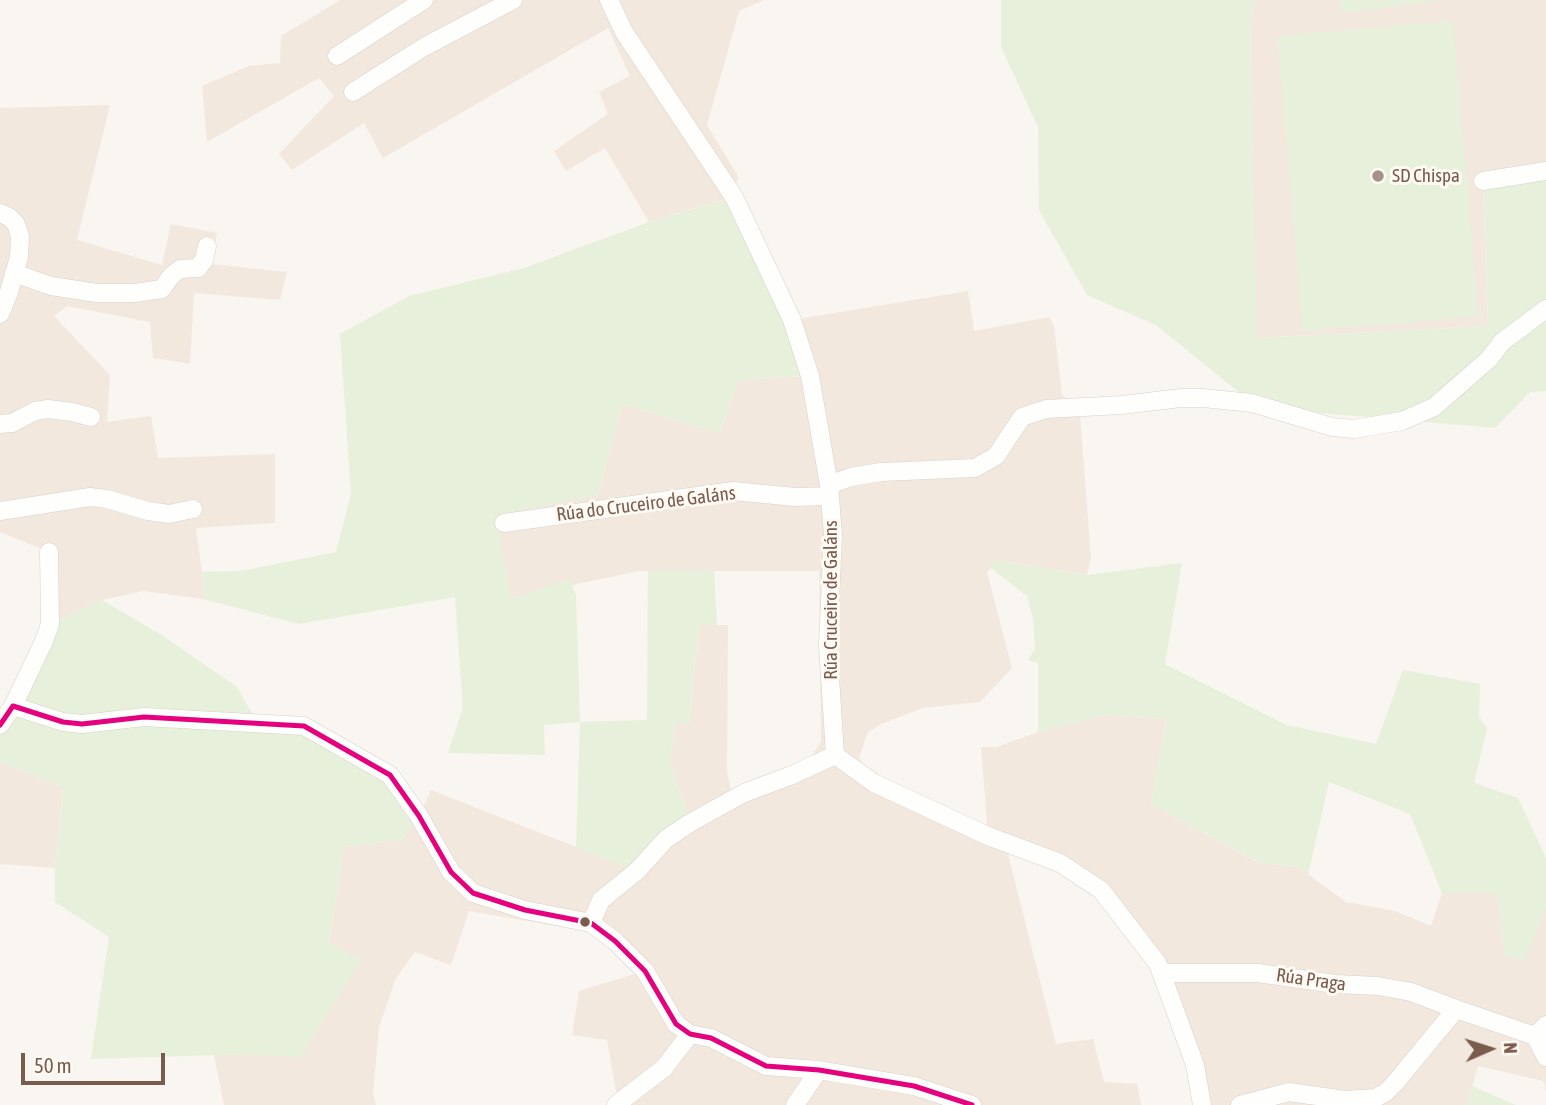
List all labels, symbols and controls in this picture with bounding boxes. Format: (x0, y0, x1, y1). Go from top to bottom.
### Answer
place label: SD Chispa (1392, 165, 1460, 187)
marker: SD Chispa (1370, 168, 1386, 184)
street label: Rúa do Cruceiro de Galáns (555, 482, 737, 526)
street label: Rúa Cruceiro de Galáns (820, 520, 842, 680)
unlabelled marker (578, 915, 592, 929)
street label: Rúa Praga (1275, 964, 1347, 996)
north arrow (1455, 1014, 1525, 1084)
scale bar (24, 1038, 168, 1082)
text: N (1500, 1042, 1522, 1054)
text: 50 m (34, 1053, 72, 1077)

